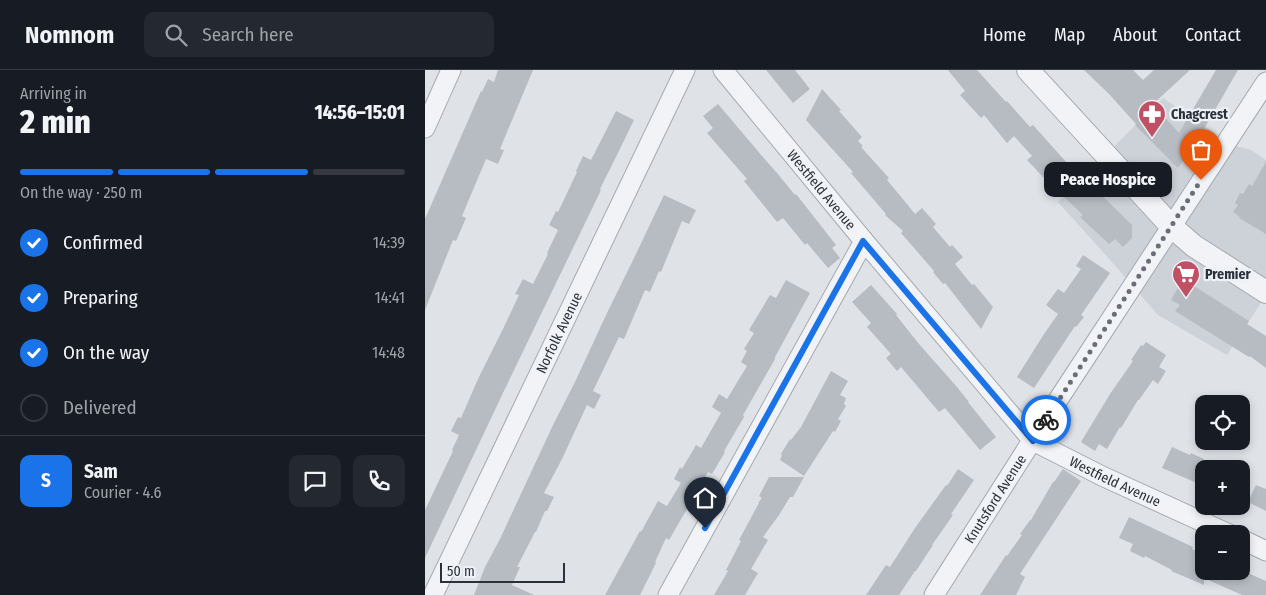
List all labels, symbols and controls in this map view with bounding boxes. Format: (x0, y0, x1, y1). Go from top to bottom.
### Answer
search box (144, 12, 494, 57)
text: Nomnom (25, 21, 114, 49)
icon: search (162, 21, 190, 49)
text: Search here (202, 23, 294, 46)
text: Home (983, 24, 1026, 46)
text: Map (1054, 24, 1085, 46)
text: About (1113, 24, 1157, 46)
text: Contact (1185, 24, 1241, 46)
text: Arriving in (20, 84, 87, 103)
pharmacy icon: Chagcrest (1137, 99, 1167, 138)
text: 14:56–15:01 (314, 101, 405, 124)
text: 2 min (20, 103, 91, 141)
place label: Chagcrest (1171, 106, 1229, 123)
pin (1180, 129, 1222, 180)
icon: bag (1187, 136, 1215, 164)
street label: Westfield Avenue (784, 146, 860, 233)
callout: Peace Hospice (1043, 162, 1171, 198)
text: Peace Hospice (1060, 170, 1156, 189)
text: On the way · 250 m (20, 183, 142, 202)
icon: check (20, 229, 48, 257)
text: Confirmed (63, 231, 143, 254)
text: 14:39 (373, 233, 405, 252)
supermarket icon: Premier (1171, 259, 1201, 298)
place label: Premier (1205, 266, 1252, 283)
icon: check (20, 284, 48, 312)
text: Preparing (63, 286, 138, 309)
text: 14:41 (375, 288, 405, 307)
street label: Norfolk Avenue (532, 289, 586, 376)
icon: check (20, 339, 48, 367)
text: On the way (63, 341, 149, 364)
text: 14:48 (372, 343, 405, 362)
courier (1021, 395, 1071, 445)
map controls (1195, 395, 1250, 580)
button: locate (1195, 395, 1250, 450)
text: Delivered (63, 396, 137, 419)
icon: bike (1032, 406, 1060, 434)
street label: Knutsford Avenue (961, 451, 1030, 546)
street label: Westfield Avenue (1067, 453, 1163, 510)
button: chat (289, 455, 341, 507)
button: phone (353, 455, 405, 507)
text: Sam (84, 460, 118, 483)
button: + (1195, 460, 1250, 515)
text: S (41, 469, 51, 492)
pin (684, 477, 726, 528)
text: Courier · 4.6 (84, 483, 162, 502)
icon: home (691, 484, 719, 512)
button: − (1195, 525, 1250, 580)
scale bar (440, 560, 565, 583)
text: 50 m (447, 563, 475, 580)

